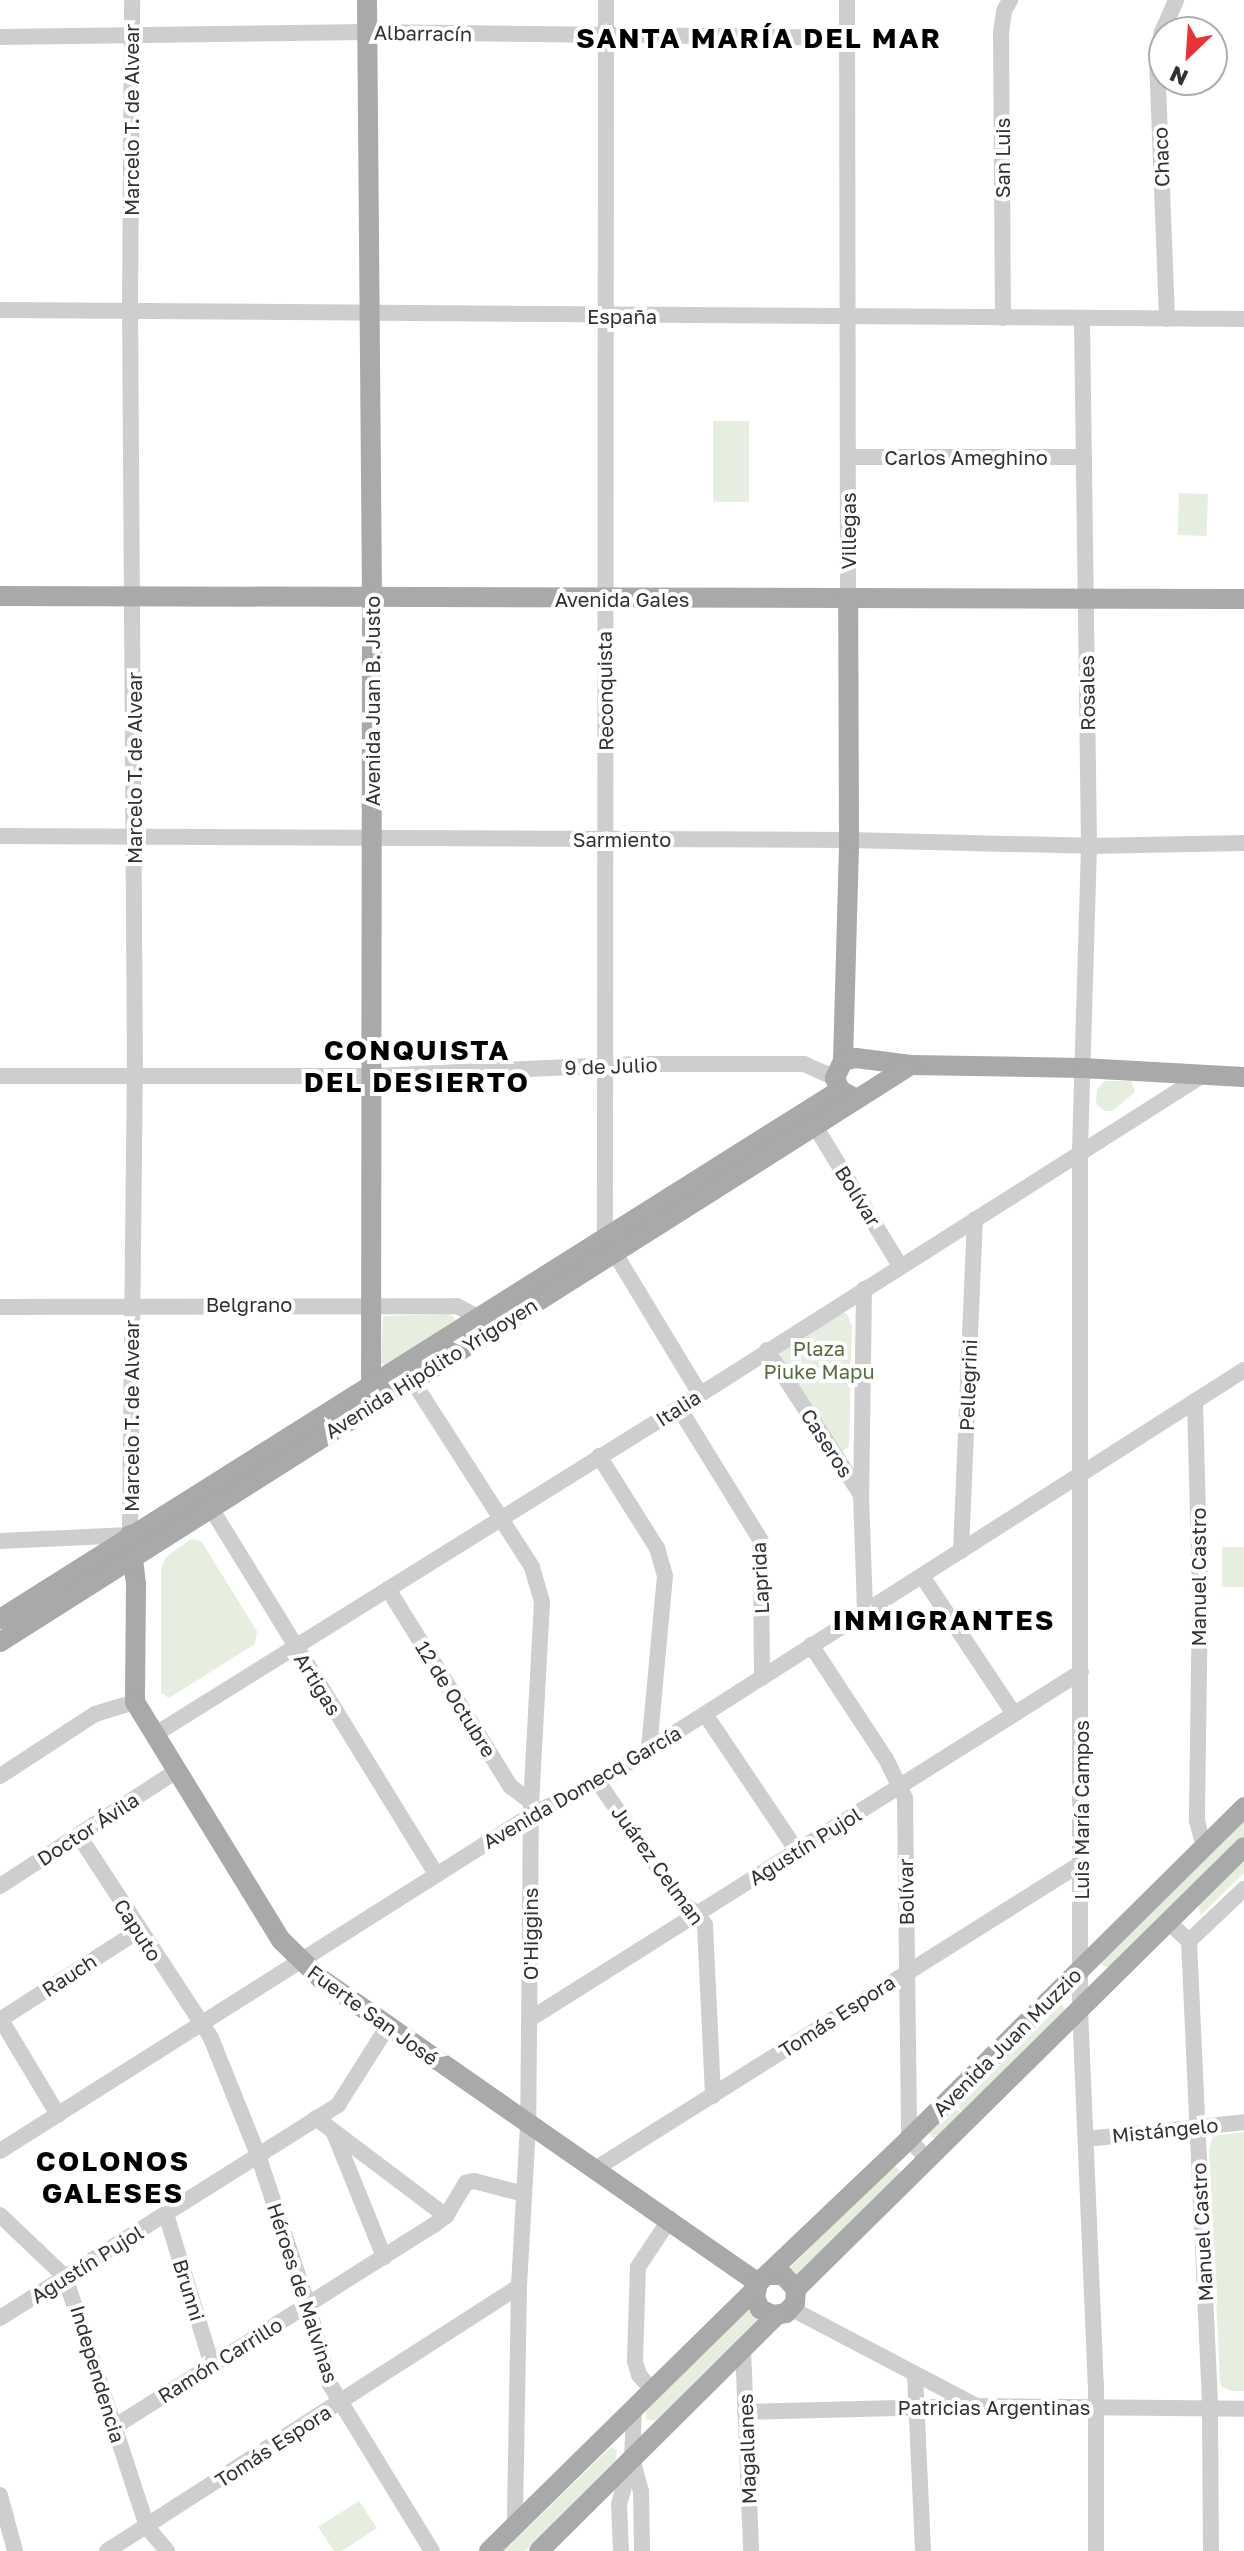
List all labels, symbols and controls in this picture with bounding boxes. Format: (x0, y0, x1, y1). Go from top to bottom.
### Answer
north arrow (1148, 16, 1228, 96)
street label: Albarracín (374, 20, 472, 46)
district label: SANTA MARÍA DEL MAR (576, 21, 942, 55)
street label: Marcelo T. de Alvear (119, 24, 143, 216)
text: N (1165, 61, 1192, 92)
street label: San Luis (990, 118, 1014, 198)
street label: Chaco (1148, 127, 1174, 187)
street label: España (587, 304, 657, 328)
street label: Carlos Ameghino (884, 445, 1048, 469)
street label: Villegas (836, 492, 860, 570)
street label: Avenida Gales (555, 587, 689, 611)
street label: Avenida Juan B. Justo (360, 596, 384, 806)
street label: Reconquista (592, 631, 618, 751)
street label: Rosales (1074, 655, 1100, 731)
street label: Marcelo T. de Alvear (122, 672, 146, 864)
street label: Sarmiento (573, 827, 671, 851)
district label: CONQUISTA DEL DESIERTO (304, 1033, 530, 1099)
street label: 9 de Julio (564, 1052, 658, 1080)
street label: Bolívar (830, 1161, 886, 1231)
street label: Belgrano (206, 1292, 292, 1316)
street label: Avenida Hipólito Yrigoyen (320, 1293, 542, 1443)
street label: Marcelo T. de Alvear (119, 1320, 143, 1512)
park label: Plaza Piuke Mapu (764, 1336, 874, 1383)
street label: Pellegrini (954, 1339, 982, 1431)
street label: Italia (651, 1385, 705, 1431)
street label: Caseros (796, 1404, 858, 1482)
street label: Manuel Castro (1186, 1508, 1210, 1646)
street label: Laprida (746, 1541, 774, 1615)
district label: INMIGRANTES (832, 1603, 1056, 1637)
street label: 12 de Octubre (411, 1636, 501, 1762)
street label: Artigas (289, 1648, 347, 1720)
street label: Avenida Domecq García (479, 1720, 685, 1854)
street label: Luis María Campos (1069, 1720, 1093, 1900)
street label: Doctor Ávila (33, 1787, 143, 1871)
street label: Juárez Celman (607, 1801, 709, 1929)
street label: Agustín Pujol (744, 1802, 866, 1890)
street label: Bolívar (893, 1858, 919, 1926)
street label: O'Higgins (518, 1888, 542, 1980)
street label: Caputo (109, 1894, 167, 1966)
street label: Rauch (37, 1949, 101, 2001)
street label: Fuerte San José (303, 1960, 443, 2070)
street label: Avenida Juan Muzzio (928, 1963, 1086, 2121)
street label: Tomás Espora (775, 1970, 899, 2062)
street label: Mistángelo (1111, 2112, 1219, 2148)
district label: COLONOS GALESES (36, 2144, 190, 2210)
street label: Manuel Castro (1186, 2162, 1218, 2302)
street label: Héroes de Malvinas (263, 2200, 343, 2386)
street label: Agustín Pujol (26, 2220, 148, 2308)
street label: Brunni (168, 2256, 210, 2324)
street label: Independencia (66, 2302, 130, 2446)
street label: Ramón Carrillo (153, 2312, 287, 2408)
street label: Magallanes (733, 2393, 761, 2505)
street label: Patricias Argentinas (898, 2395, 1090, 2419)
street label: Tomás Espora (211, 2400, 335, 2492)

